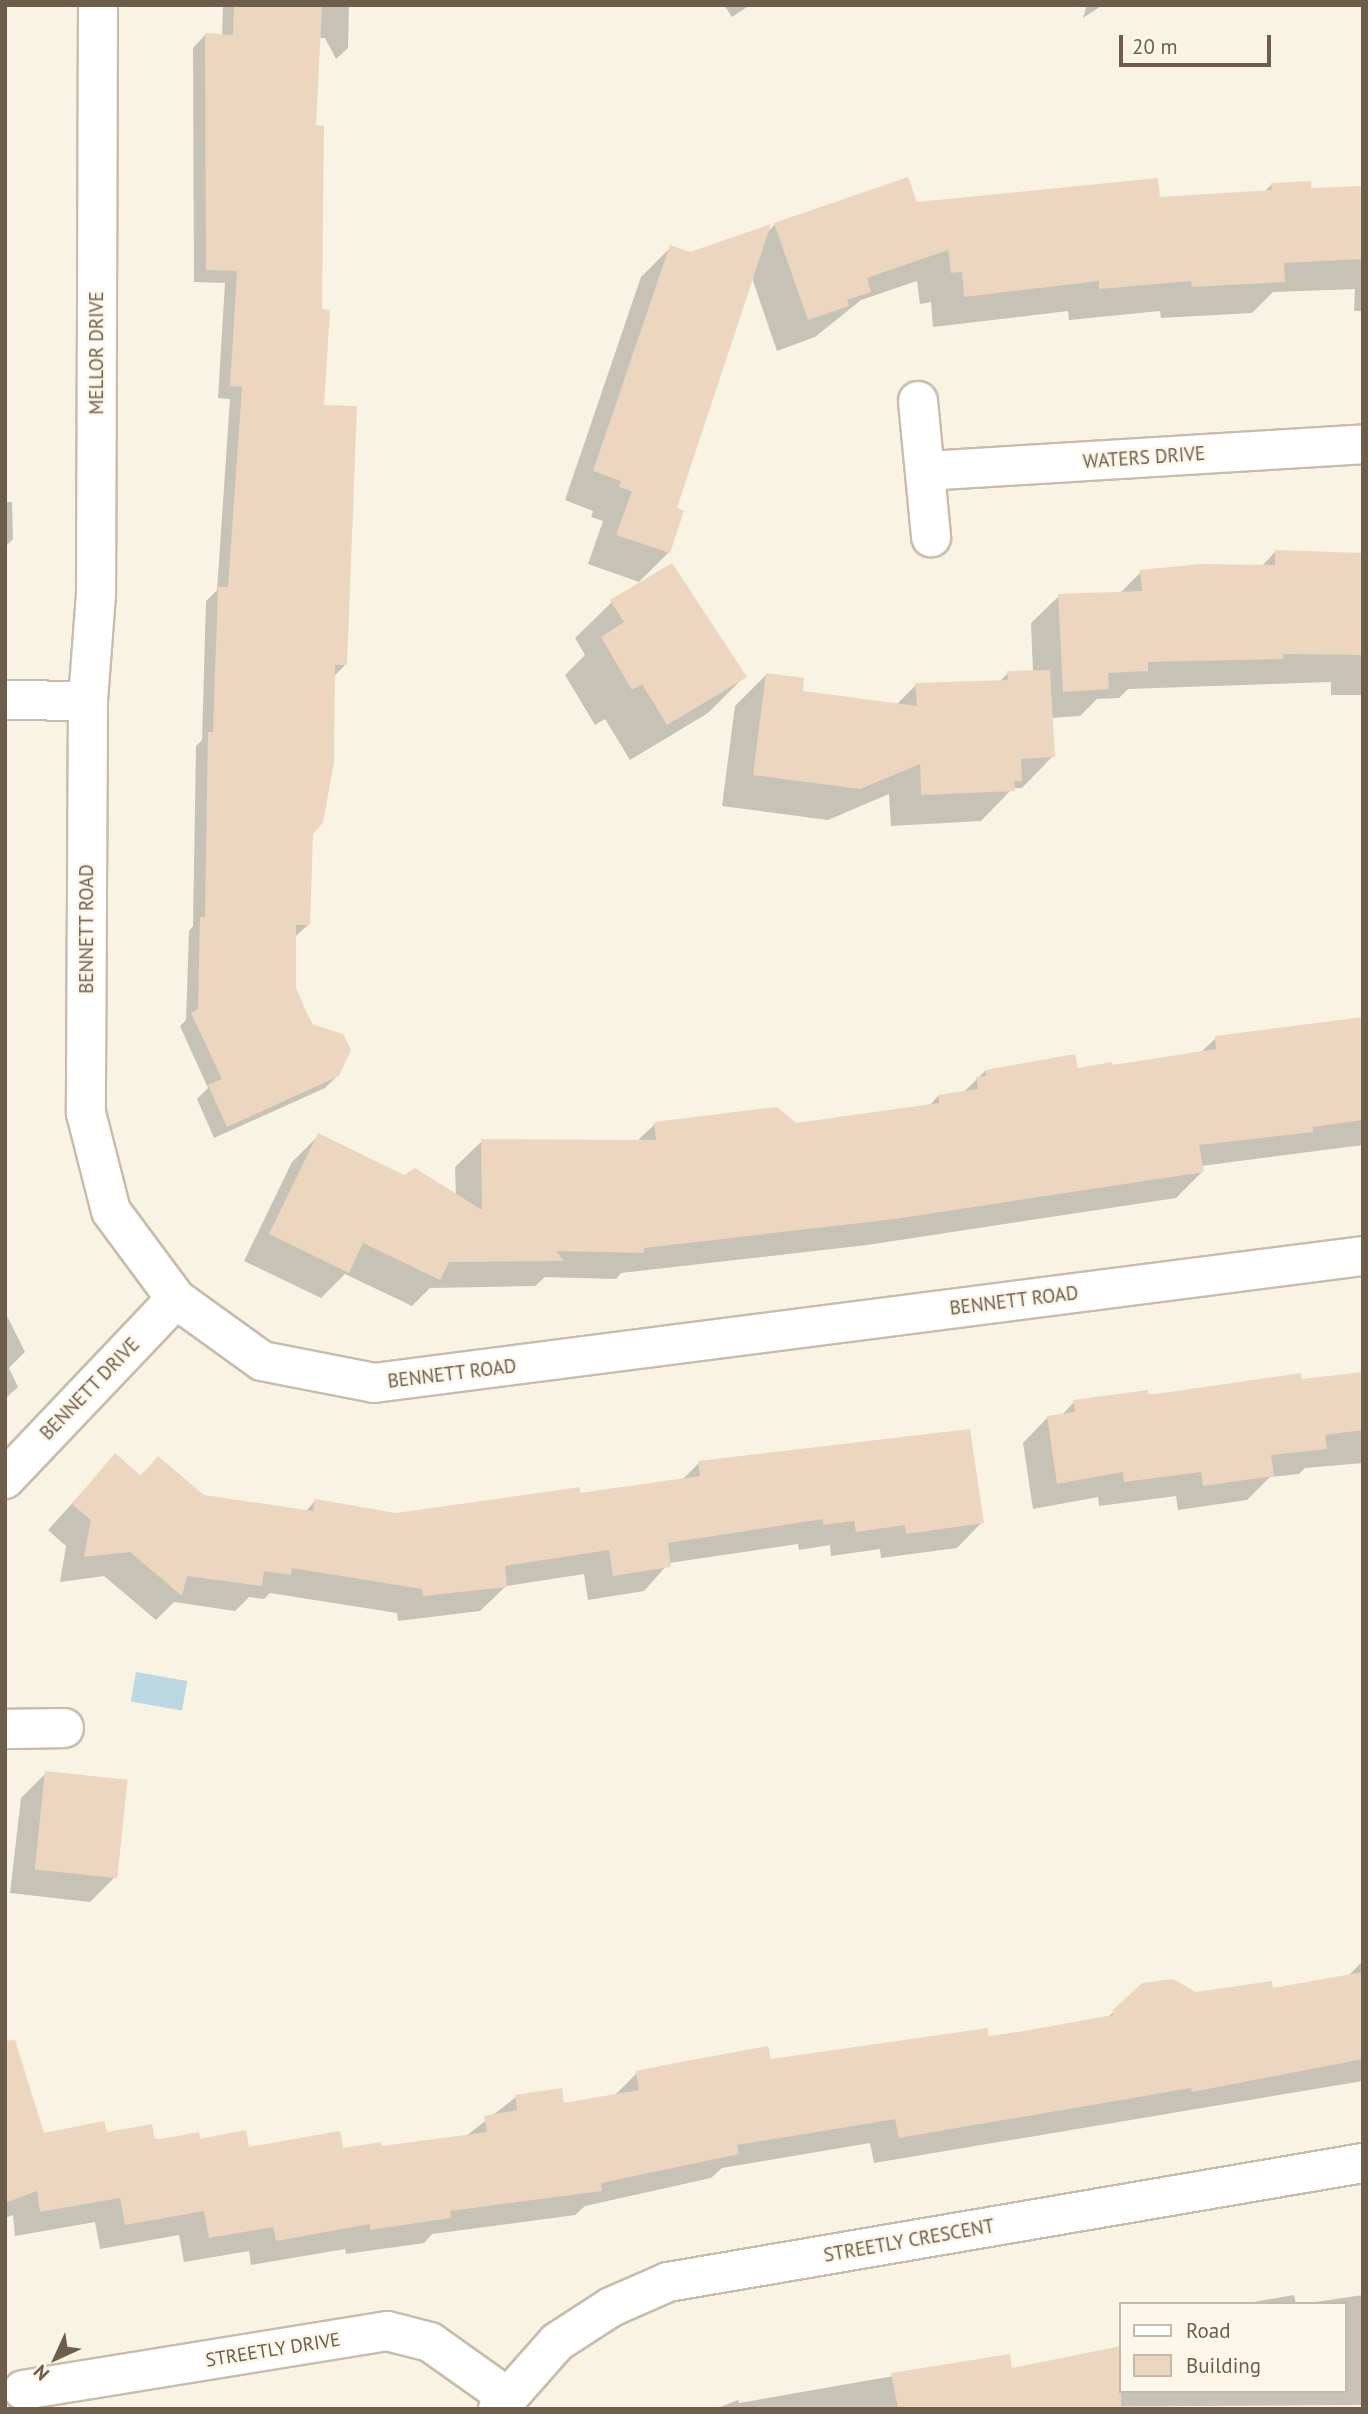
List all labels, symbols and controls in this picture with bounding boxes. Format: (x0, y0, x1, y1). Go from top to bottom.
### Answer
scale bar (1123, 21, 1275, 65)
text: 20 m (1132, 33, 1178, 60)
street label: MELLOR DRIVE (86, 291, 108, 415)
street label: WATERS DRIVE (1082, 442, 1206, 474)
street label: BENNETT ROAD (76, 864, 98, 994)
street label: BENNETT ROAD (948, 1282, 1080, 1320)
street label: BENNETT DRIVE (35, 1333, 145, 1445)
street label: BENNETT ROAD (386, 1355, 518, 1393)
street label: STREETLY CRESCENT (822, 2215, 996, 2267)
legend (1120, 2302, 1347, 2393)
text: Road (1186, 2317, 1230, 2344)
north arrow (21, 2323, 91, 2393)
street label: STREETLY DRIVE (204, 2328, 342, 2372)
text: Building (1186, 2352, 1261, 2379)
text: N (28, 2360, 54, 2386)

